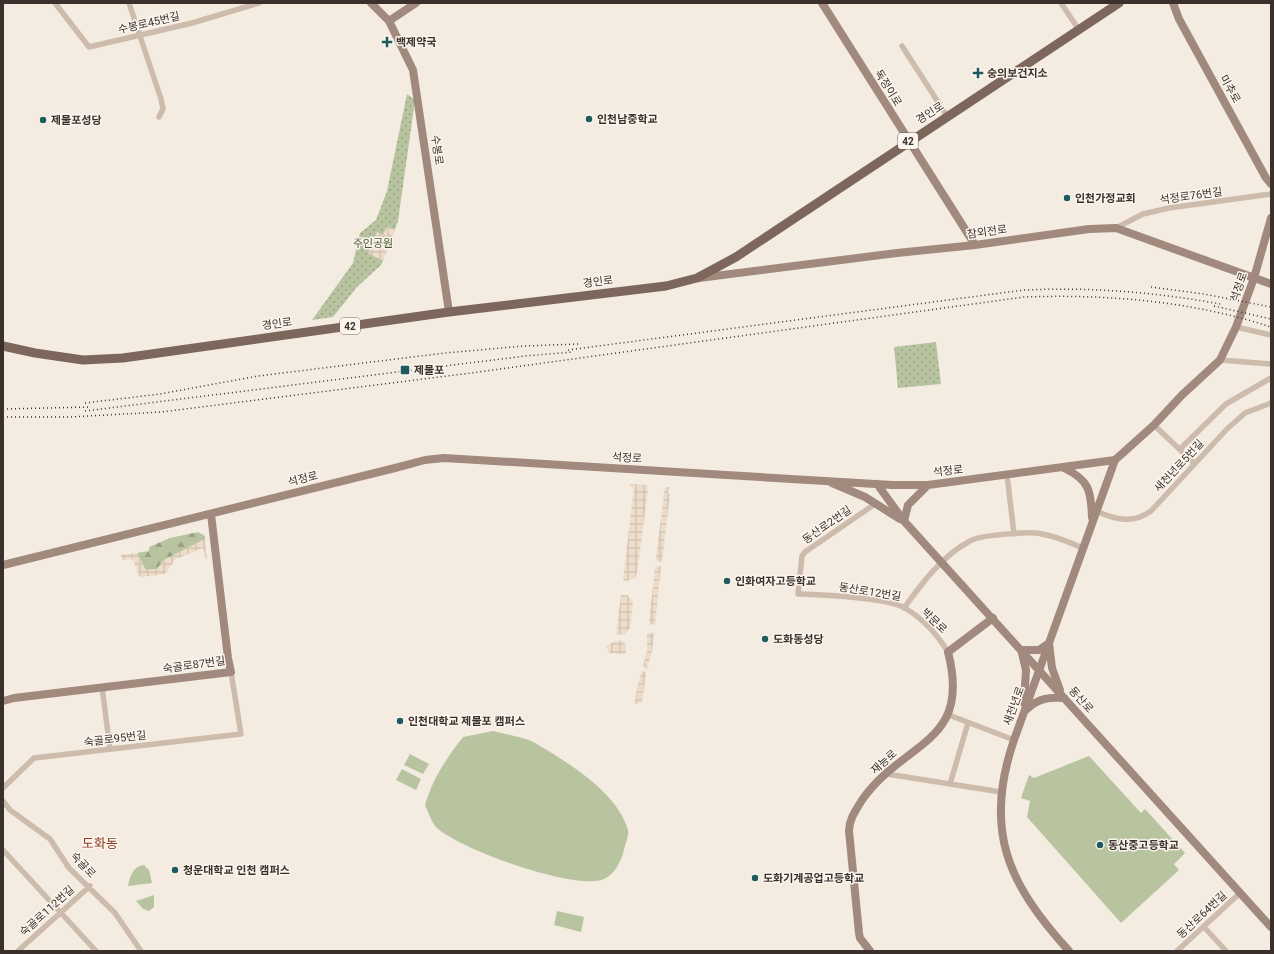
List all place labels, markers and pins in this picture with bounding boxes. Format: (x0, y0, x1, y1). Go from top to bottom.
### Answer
marker: 백제약국 (381, 36, 393, 48)
place label: 백제약국 (396, 36, 436, 49)
marker: 숭의보건지소 (972, 67, 984, 79)
place label: 숭의보건지소 (987, 67, 1048, 80)
place label: 인천남중학교 (597, 113, 658, 126)
place label: 제물포성당 (51, 114, 102, 127)
marker: 인천남중학교 (584, 114, 594, 124)
marker: 제물포성당 (38, 115, 48, 125)
place label: 인천가정교회 (1075, 192, 1136, 205)
marker: 인천가정교회 (1062, 193, 1072, 203)
marker: 제물포 (399, 364, 411, 376)
place label: 제물포 (414, 364, 444, 377)
place label: 인화여자고등학교 (735, 575, 816, 588)
marker: 인화여자고등학교 (722, 576, 732, 586)
place label: 도화동성당 (773, 633, 824, 646)
marker: 도화동성당 (760, 634, 770, 644)
place label: 인천대학교 제물포 캠퍼스 (408, 715, 525, 728)
marker: 인천대학교 제물포 캠퍼스 (395, 716, 405, 726)
place label: 동산중고등학교 (1108, 839, 1179, 852)
marker: 동산중고등학교 (1095, 840, 1105, 850)
place label: 청운대학교 인천 캠퍼스 (183, 864, 290, 877)
marker: 청운대학교 인천 캠퍼스 (170, 865, 180, 875)
place label: 도화기계공업고등학교 (763, 872, 864, 885)
marker: 도화기계공업고등학교 (750, 873, 760, 883)

